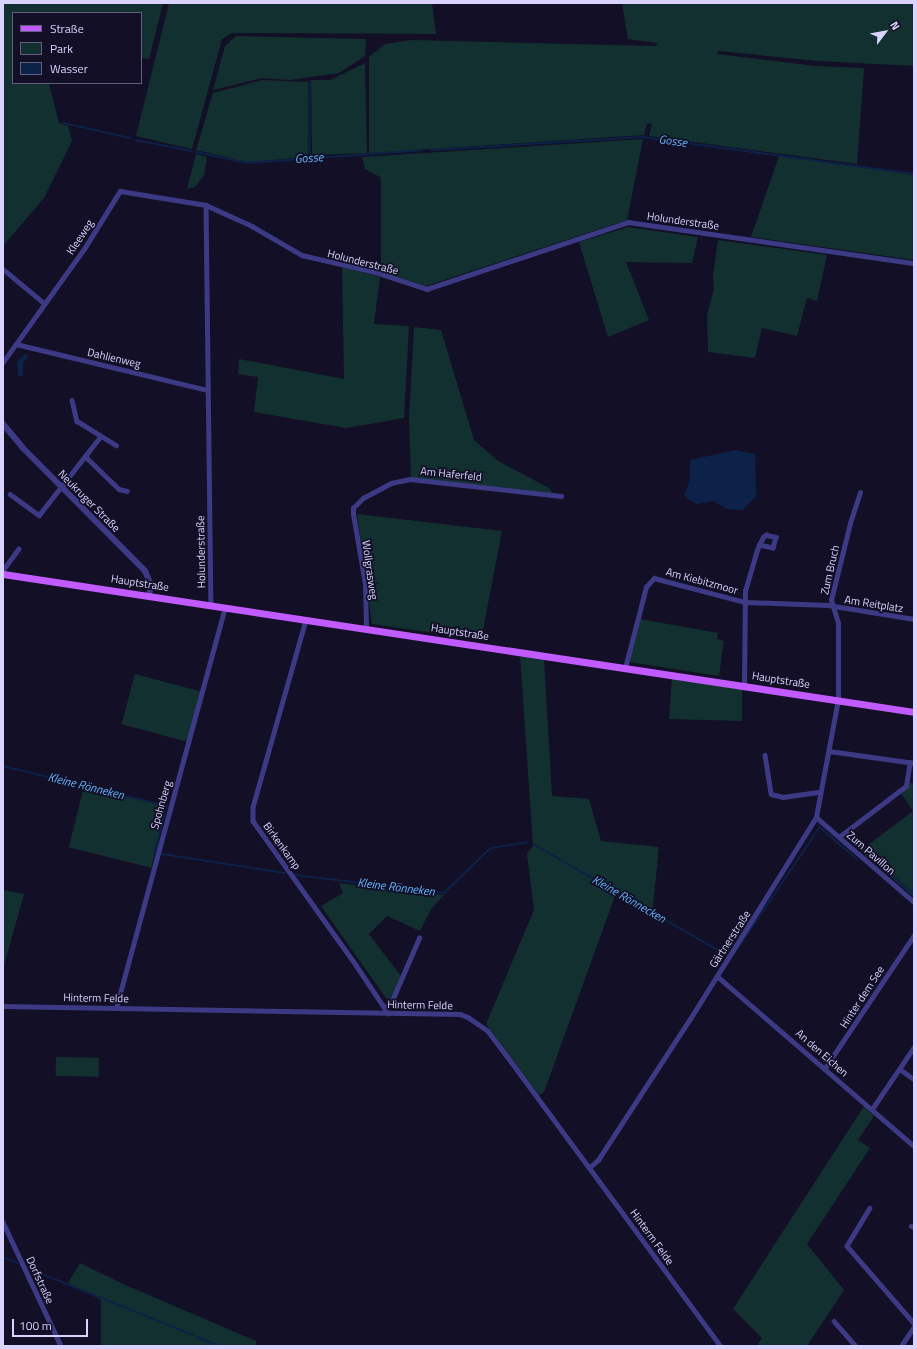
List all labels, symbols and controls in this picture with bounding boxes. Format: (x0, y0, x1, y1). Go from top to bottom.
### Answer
legend (12, 12, 142, 84)
north arrow (865, 12, 905, 52)
text: N (886, 18, 904, 33)
text: Straße (50, 19, 84, 38)
text: Park (50, 39, 73, 58)
text: Wasser (50, 59, 88, 78)
water label: Gosse (658, 132, 688, 150)
water label: Gosse (294, 150, 324, 166)
street label: Holunderstraße (646, 209, 720, 233)
street label: Kleeweg (64, 217, 96, 257)
street label: Holunderstraße (326, 247, 400, 277)
street label: Dahlienweg (86, 345, 142, 371)
street label: Am Haferfeld (420, 464, 482, 484)
street label: Neukruger Straße (55, 467, 123, 535)
street label: Holunderstraße (194, 515, 208, 589)
street label: Wollgrasweg (359, 539, 381, 601)
street label: Zum Bruch (818, 544, 842, 596)
street label: Am Kiebitzmoor (665, 565, 739, 597)
street label: Hauptstraße (110, 572, 170, 594)
street label: Am Reitplatz (844, 593, 904, 615)
street label: Hauptstraße (430, 621, 490, 643)
street label: Hauptstraße (751, 669, 811, 691)
water label: Kleine Rönneken (47, 770, 125, 802)
street label: Spohnberg (148, 779, 174, 831)
street label: Birkenkamp (260, 820, 304, 872)
street label: Zum Pavillon (844, 828, 898, 878)
water label: Kleine Rönnecken (590, 872, 668, 926)
water label: Kleine Rönneken (357, 875, 435, 899)
street label: Gärtnerstraße (707, 908, 753, 970)
street label: Hinter dem See (837, 963, 887, 1031)
street label: Hinterm Felde (63, 991, 129, 1005)
street label: Hinterm Felde (387, 998, 453, 1012)
street label: An den Eichen (793, 1027, 851, 1079)
street label: Hinterm Felde (627, 1207, 677, 1267)
street label: Dorfstraße (23, 1254, 57, 1306)
scale bar (14, 1311, 90, 1337)
text: 100 m (19, 1316, 52, 1335)

